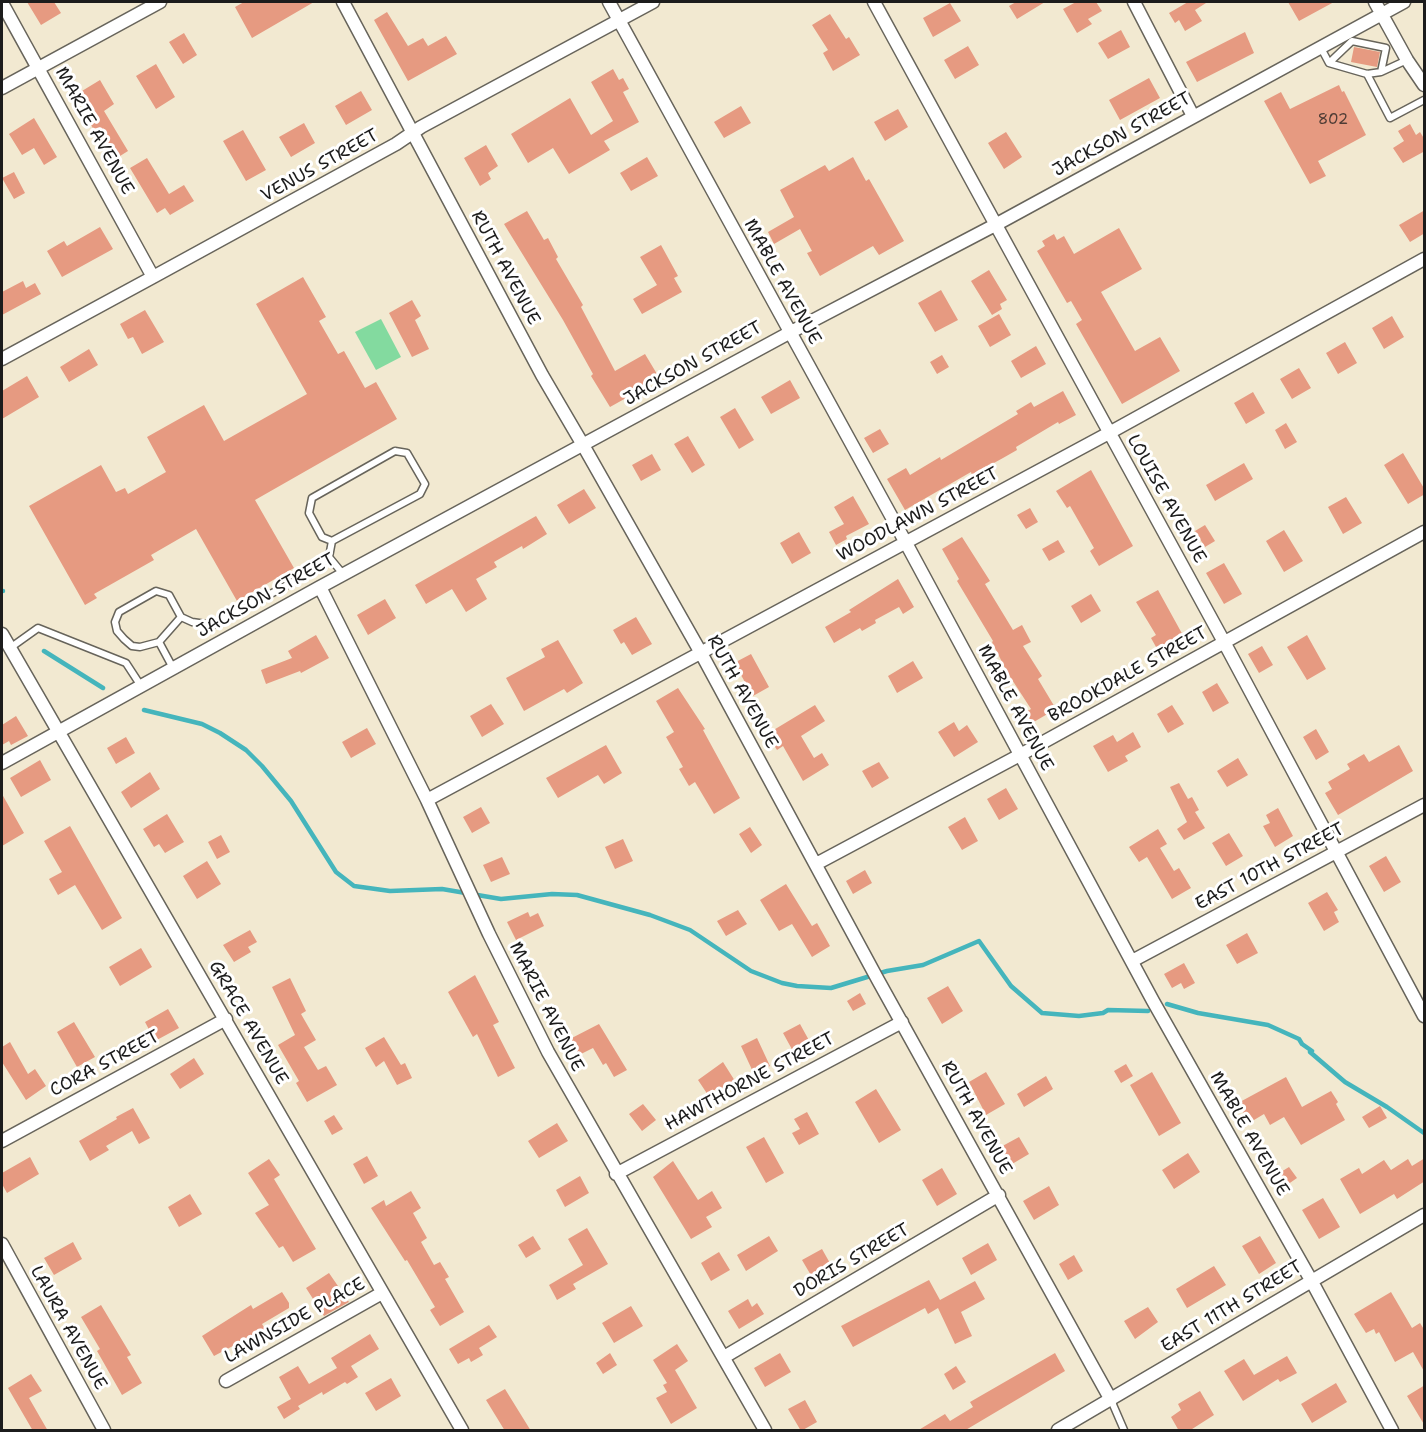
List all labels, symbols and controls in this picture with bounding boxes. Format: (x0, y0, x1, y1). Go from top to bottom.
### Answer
street label: MARIE AVENUE (50, 63, 138, 199)
street label: JACKSON STREET (1049, 88, 1195, 182)
house number: 802 (1318, 111, 1348, 129)
street label: VENUS STREET (257, 125, 383, 207)
street label: RUTH AVENUE (466, 207, 544, 329)
street label: MABLE AVENUE (739, 216, 825, 348)
street label: JACKSON STREET (620, 317, 766, 411)
street label: LOUISE AVENUE (1122, 431, 1210, 567)
street label: WOODLAWN STREET (833, 463, 1003, 567)
street label: JACKSON STREET (193, 549, 339, 643)
street label: BROOKDALE STREET (1045, 622, 1211, 728)
street label: RUTH AVENUE (702, 631, 782, 753)
street label: MABLE AVENUE (973, 641, 1057, 775)
street label: EAST 10TH STREET (1192, 819, 1348, 915)
street label: MARIE AVENUE (504, 939, 588, 1075)
street label: GRACE AVENUE (204, 957, 292, 1089)
street label: CORA STREET (47, 1026, 163, 1102)
street label: HAWTHORNE STREET (662, 1028, 838, 1136)
street label: RUTH AVENUE (936, 1057, 1016, 1179)
street label: MABLE AVENUE (1205, 1068, 1293, 1200)
street label: DORIS STREET (791, 1219, 913, 1303)
street label: EAST 11TH STREET (1157, 1256, 1307, 1358)
street label: LAURA AVENUE (25, 1262, 111, 1394)
street label: LAWNSIDE PLACE (221, 1273, 369, 1369)

